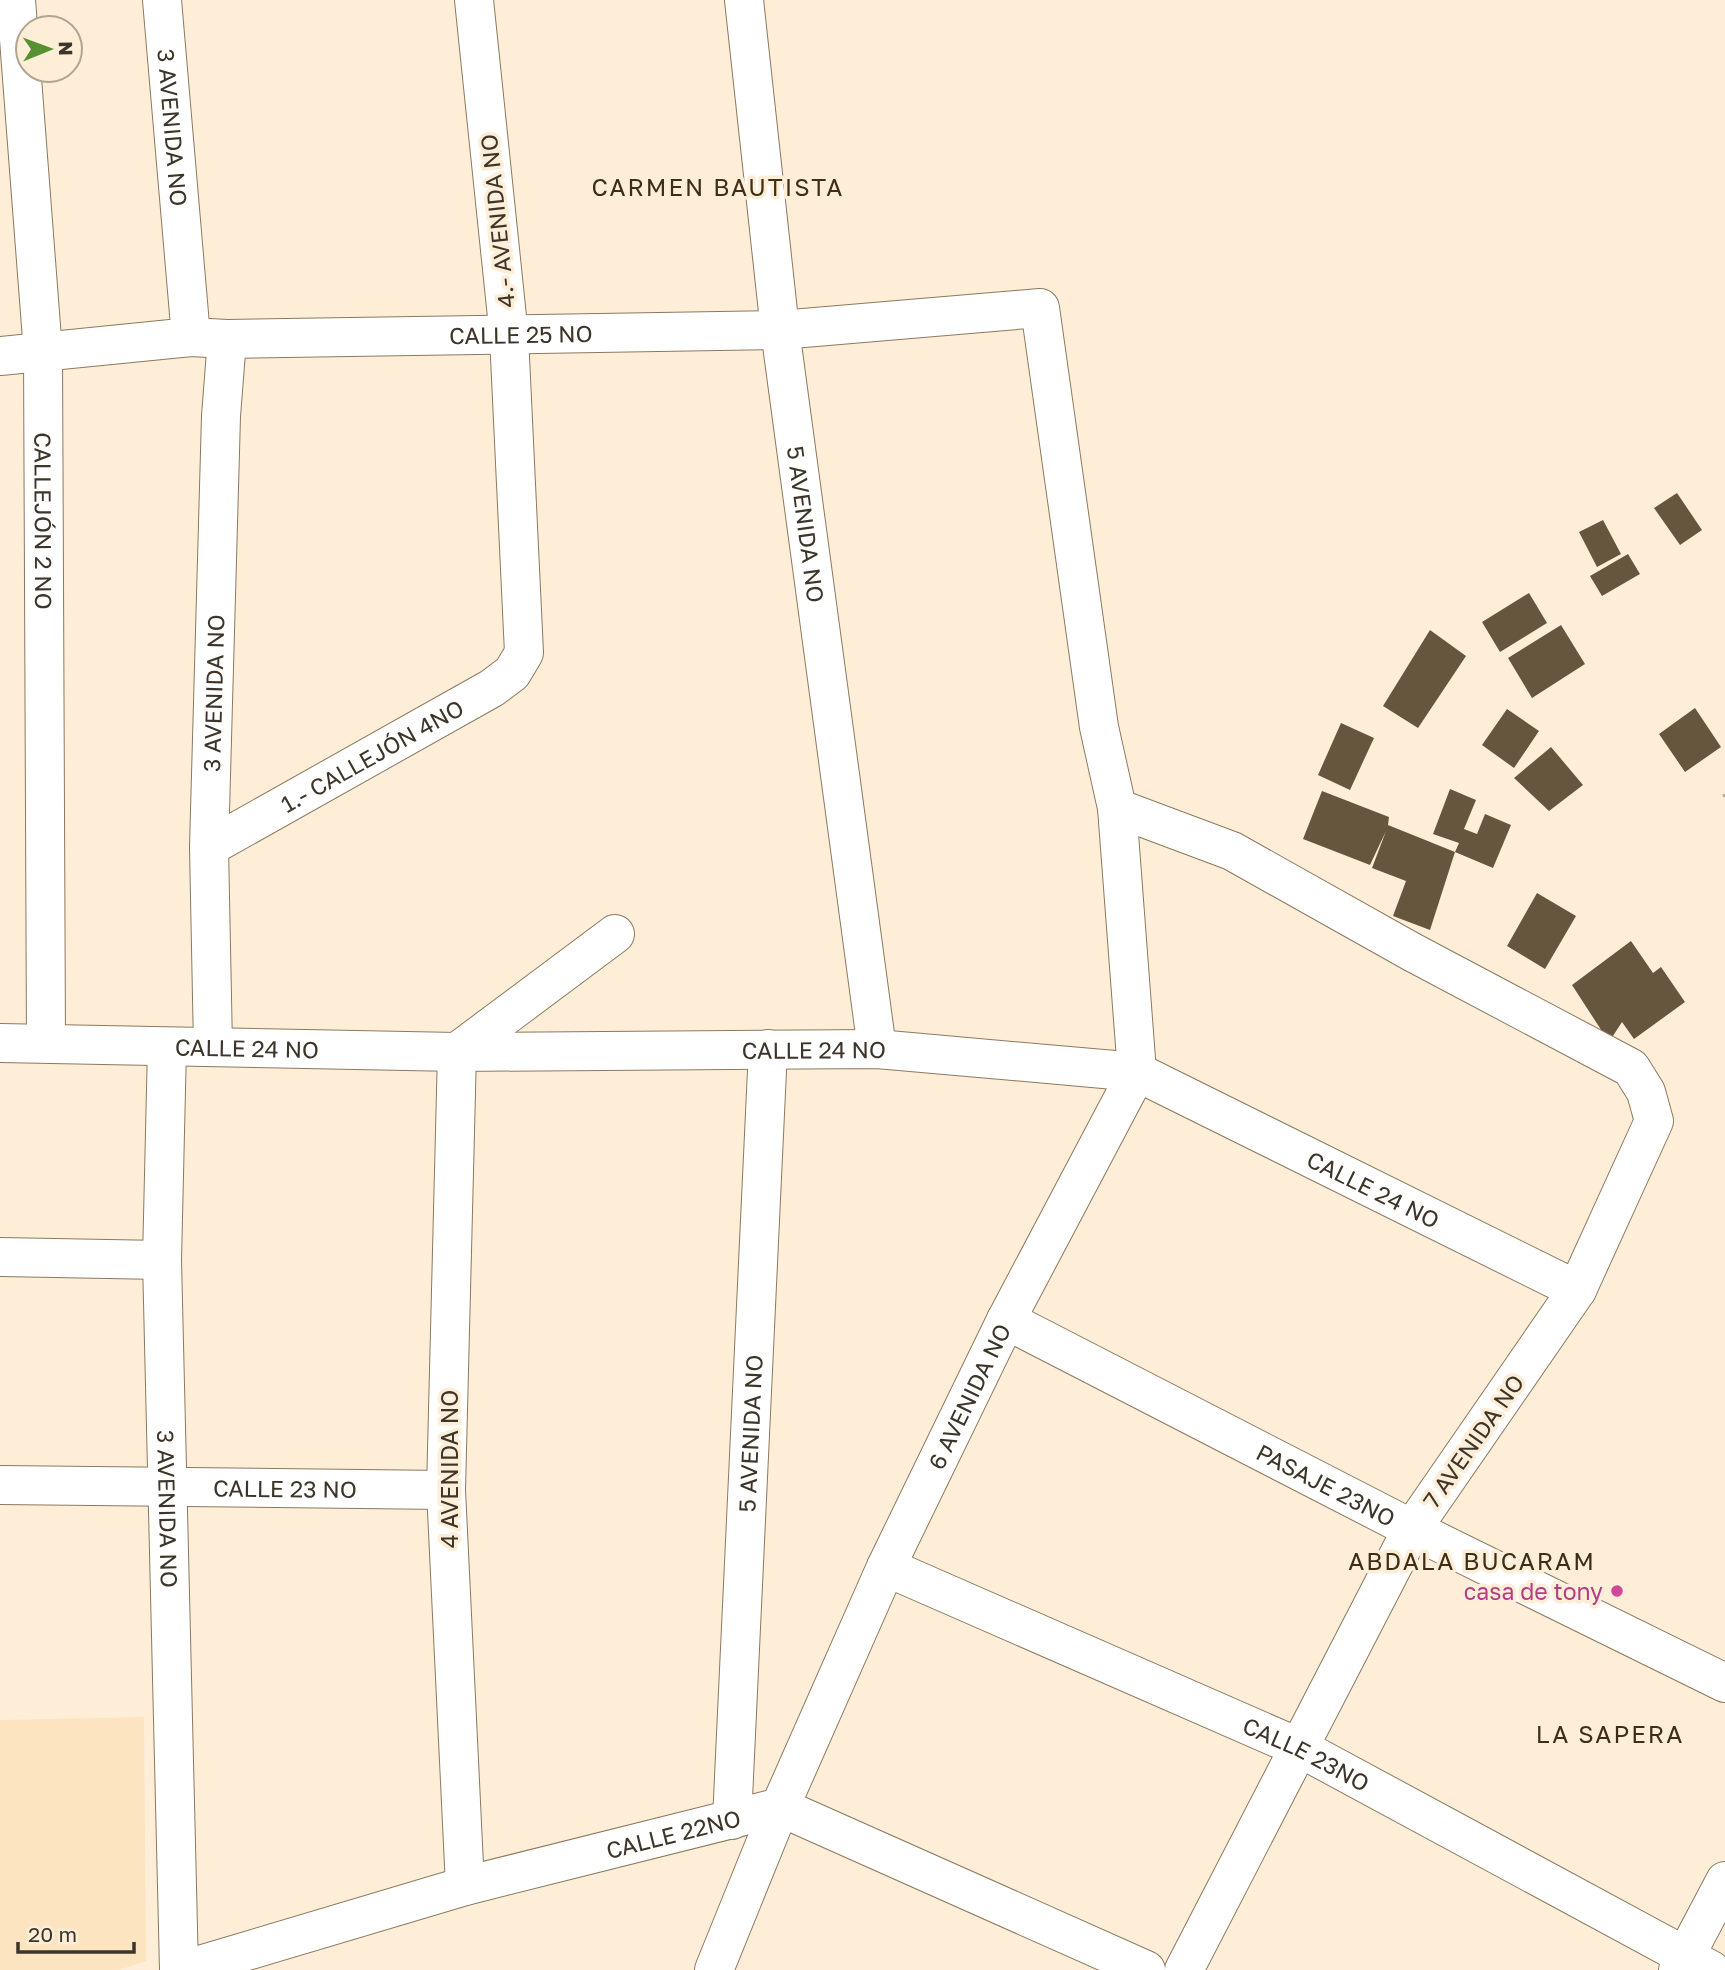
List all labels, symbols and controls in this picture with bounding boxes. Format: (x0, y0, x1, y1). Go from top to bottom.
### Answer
north arrow (14, 14, 84, 84)
text: N (55, 41, 78, 56)
street label: 3 AVENIDA NO (152, 48, 194, 207)
street label: 4.- AVENIDA NO (474, 133, 520, 309)
district label: CARMEN BAUTISTA (592, 172, 844, 201)
street label: CALLE 25 NO (449, 319, 593, 349)
street label: CALLEJÓN 2 NO (29, 432, 58, 610)
street label: 5 AVENIDA NO (782, 444, 831, 604)
street label: 3 AVENIDA NO (197, 614, 229, 772)
street label: 1.- CALLEJÓN 4NO (276, 693, 468, 818)
street label: CALLE 24 NO (175, 1032, 319, 1063)
street label: CALLE 24 NO (742, 1034, 887, 1064)
street label: CALLE 24 NO (1303, 1145, 1444, 1234)
street label: 6 AVENIDA NO (922, 1319, 1016, 1474)
street label: 5 AVENIDA NO (732, 1354, 768, 1513)
street label: 7 AVENIDA NO (1417, 1369, 1529, 1513)
street label: 4 AVENIDA NO (435, 1390, 463, 1548)
street label: 3 AVENIDA NO (152, 1430, 184, 1588)
street label: PASAJE 23NO (1252, 1437, 1400, 1532)
street label: CALLE 23 NO (213, 1473, 357, 1503)
district label: ABDALA BUCARAM (1348, 1546, 1596, 1575)
place label: casa de tony (1464, 1577, 1603, 1605)
marker: casa de tony (1609, 1583, 1625, 1599)
street label: CALLE 23NO (1239, 1711, 1375, 1797)
district label: LA SAPERA (1536, 1719, 1684, 1748)
street label: CALLE 22NO (603, 1803, 744, 1864)
scale bar (18, 1910, 133, 1954)
text: 20 m (28, 1921, 77, 1947)

